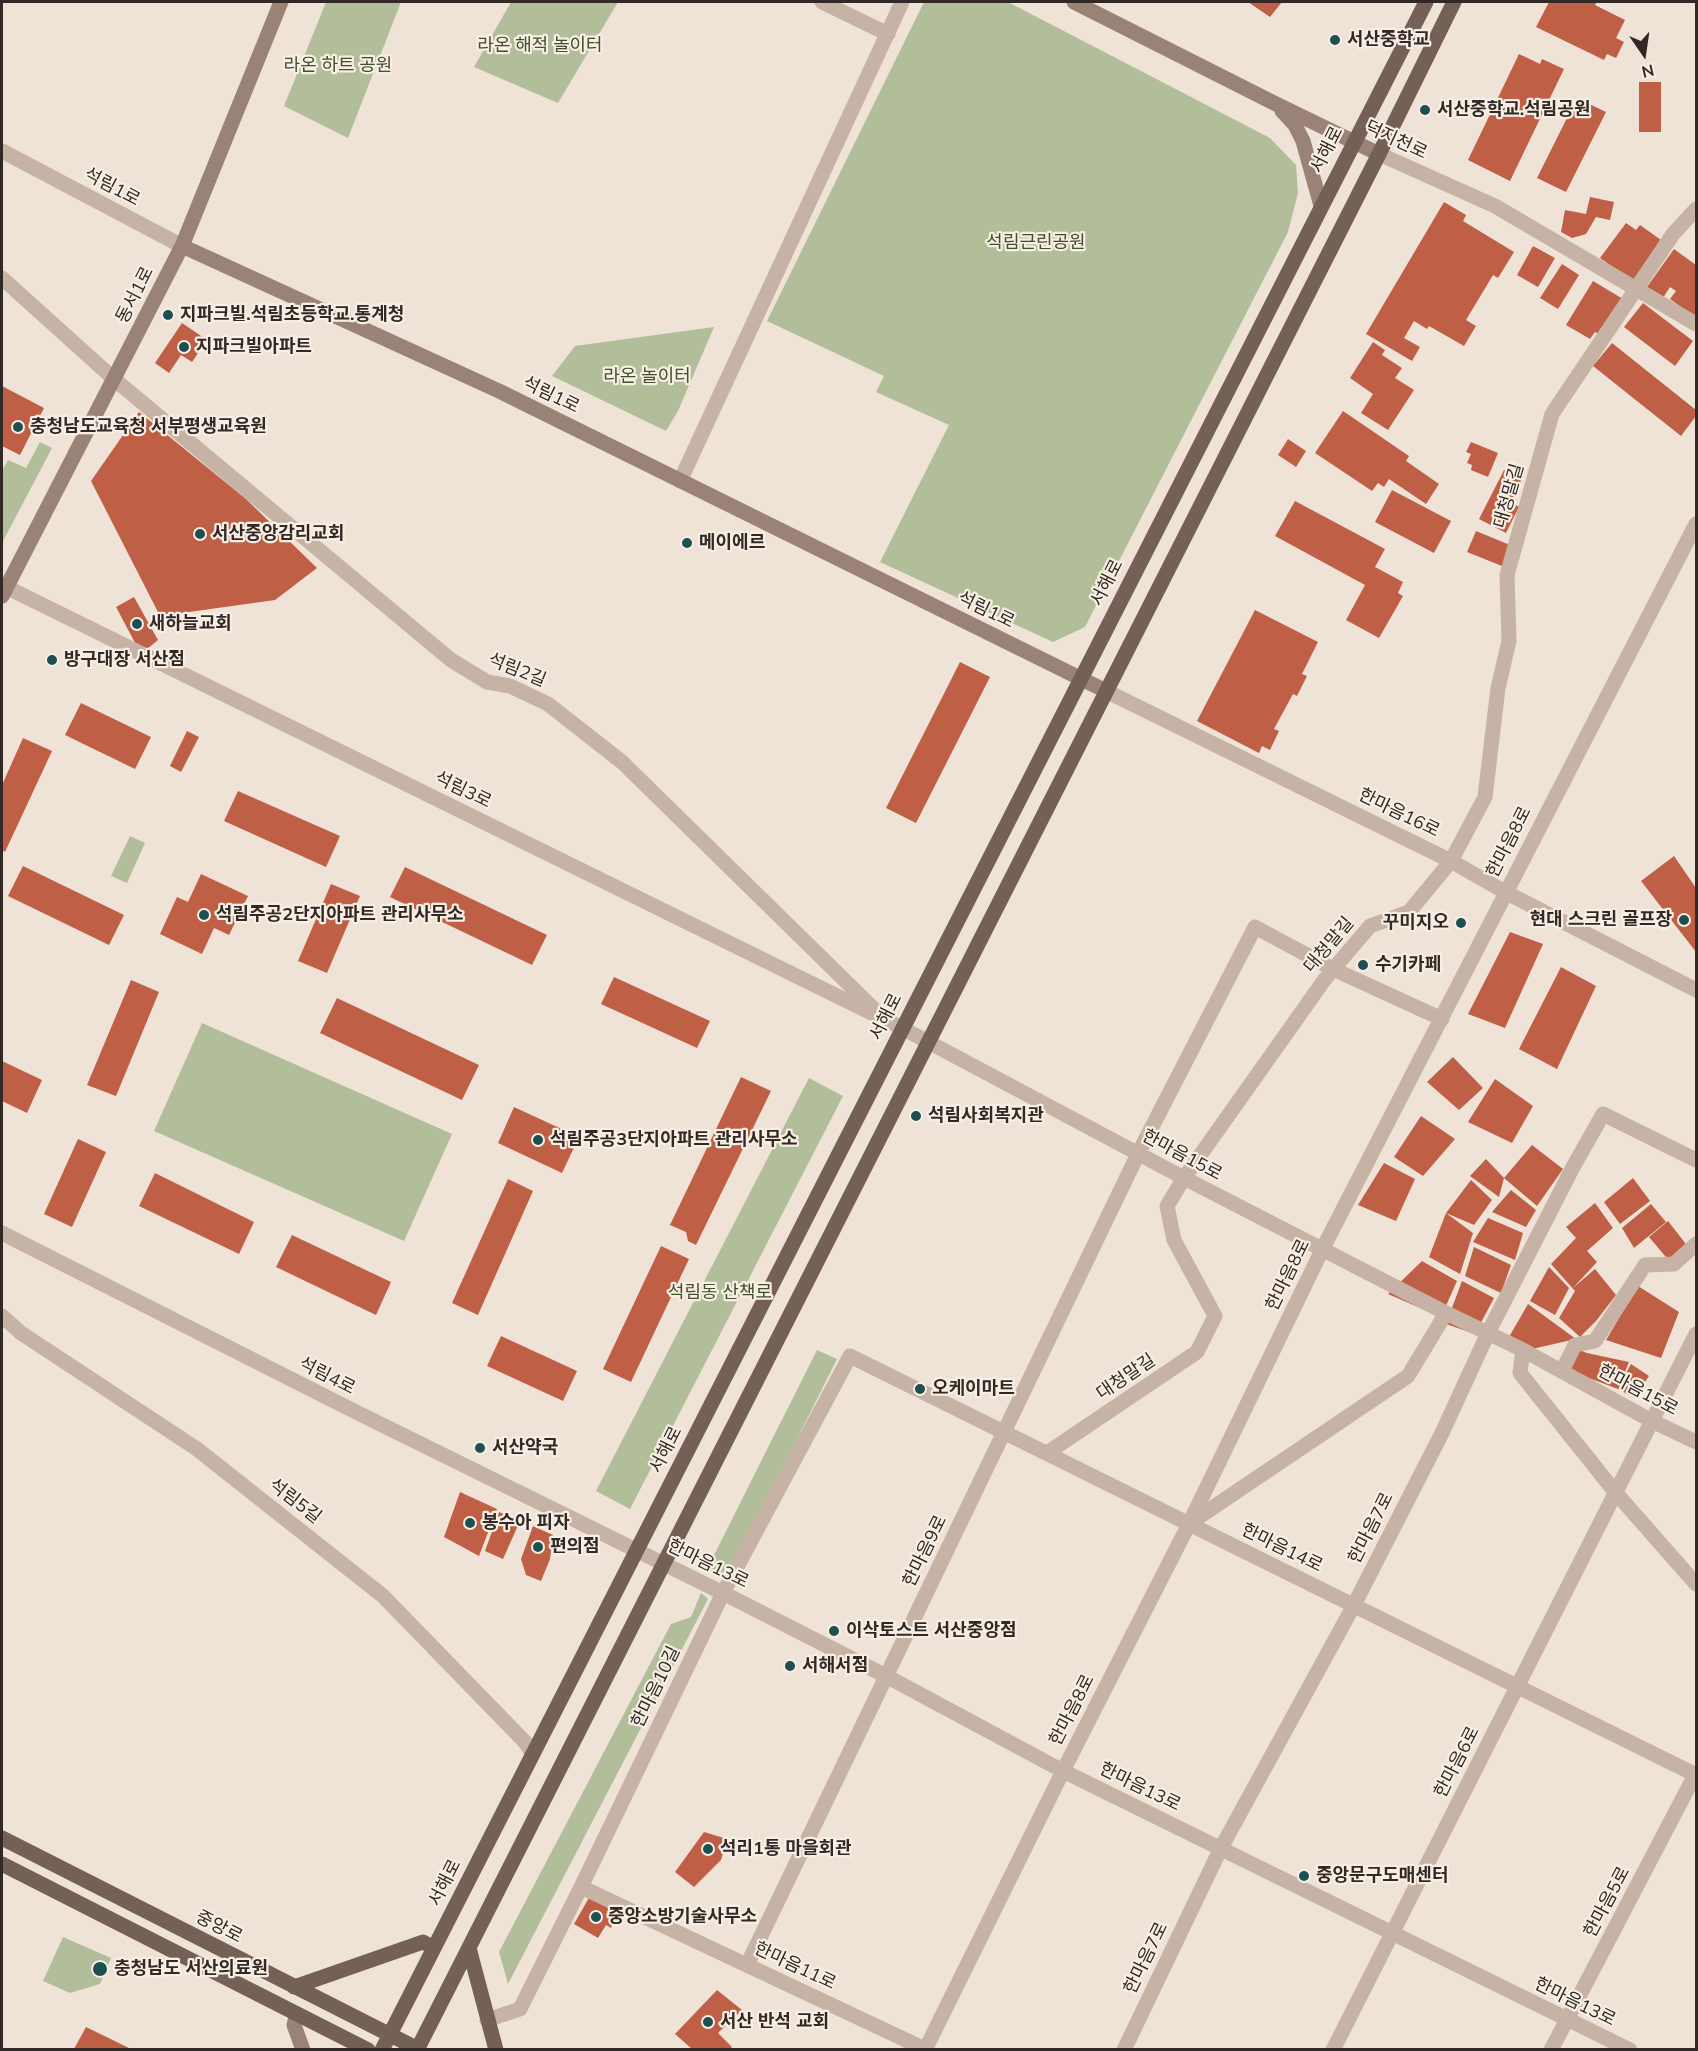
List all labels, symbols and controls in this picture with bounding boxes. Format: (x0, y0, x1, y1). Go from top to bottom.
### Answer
north arrow (1614, 24, 1674, 84)
place label: 서산중학교 (1347, 29, 1430, 51)
marker: 서산중학교 (1328, 33, 1342, 47)
park label: 라온 해적 놀이터 (477, 35, 603, 57)
park label: 라온 하트 공원 (284, 55, 392, 77)
text: N (1640, 60, 1656, 83)
place label: 서산중학교.석림공원 (1437, 99, 1591, 121)
marker: 서산중학교.석림공원 (1418, 103, 1432, 117)
street label: 덕지천로 (1361, 116, 1431, 164)
street label: 서해로 (1306, 123, 1348, 177)
street label: 석림1로 (80, 163, 144, 211)
park label: 석림근린공원 (986, 232, 1086, 254)
street label: 동서1로 (112, 263, 158, 327)
place label: 지파크빌.석림초등학교.통계청 (180, 304, 404, 326)
marker: 지파크빌.석림초등학교.통계청 (161, 308, 175, 322)
place label: 지파크빌아파트 (196, 336, 312, 358)
marker: 지파크빌아파트 (177, 340, 191, 354)
park label: 라온 놀이터 (603, 366, 691, 388)
street label: 석림1로 (519, 372, 583, 418)
place label: 충청남도교육청 서부평생교육원 (30, 416, 267, 438)
marker: 충청남도교육청 서부평생교육원 (11, 420, 25, 434)
street label: 대청말길 (1489, 461, 1529, 531)
place label: 서산중앙감리교회 (212, 523, 344, 545)
marker: 서산중앙감리교회 (193, 527, 207, 541)
place label: 메이에르 (699, 532, 765, 554)
marker: 메이에르 (680, 536, 694, 550)
street label: 서해로 (1086, 556, 1128, 610)
street label: 석림1로 (954, 587, 1018, 633)
place label: 새하늘교회 (149, 613, 232, 635)
marker: 새하늘교회 (130, 617, 144, 631)
place label: 방구대장 서산점 (64, 649, 185, 671)
street label: 석림2길 (485, 649, 549, 691)
marker: 방구대장 서산점 (45, 653, 59, 667)
street label: 석림3로 (431, 767, 495, 813)
street label: 한마음16로 (1355, 784, 1443, 842)
street label: 한마음8로 (1482, 803, 1536, 881)
place label: 석림주공2단지아파트 관리사무소 (216, 904, 464, 926)
marker: 석림주공2단지아파트 관리사무소 (197, 908, 211, 922)
place label: 현대 스크린 골프장 (1530, 909, 1672, 931)
place label: 꾸미지오 (1383, 912, 1449, 934)
street label: 대청말길 (1299, 913, 1359, 977)
marker: 현대 스크린 골프장 (1677, 913, 1691, 927)
marker: 꾸미지오 (1454, 916, 1468, 930)
place label: 수기카페 (1375, 954, 1441, 976)
marker: 수기카페 (1356, 958, 1370, 972)
street label: 서해로 (865, 990, 907, 1044)
place label: 석림사회복지관 (928, 1105, 1044, 1127)
marker: 석림사회복지관 (909, 1109, 923, 1123)
street label: 한마음15로 (1138, 1125, 1226, 1185)
place label: 석림주공3단지아파트 관리사무소 (550, 1129, 798, 1151)
marker: 석림주공3단지아파트 관리사무소 (531, 1133, 545, 1147)
street label: 한마음8로 (1261, 1236, 1315, 1314)
park label: 석림동 산책로 (668, 1282, 772, 1304)
street label: 대청말길 (1093, 1350, 1159, 1404)
street label: 석림4로 (295, 1353, 359, 1399)
street label: 한마음15로 (1594, 1360, 1682, 1420)
place label: 오케이마트 (932, 1378, 1015, 1400)
marker: 오케이마트 (913, 1382, 927, 1396)
street label: 서해로 (645, 1423, 687, 1477)
place label: 서산약국 (492, 1437, 558, 1459)
marker: 서산약국 (473, 1441, 487, 1455)
street label: 석림5길 (265, 1474, 325, 1528)
street label: 한마음7로 (1344, 1489, 1398, 1567)
place label: 봉수아 피자 (482, 1512, 570, 1534)
street label: 한마음9로 (898, 1512, 952, 1590)
marker: 봉수아 피자 (463, 1516, 477, 1530)
street label: 한마음14로 (1238, 1519, 1326, 1577)
street label: 한마음13로 (664, 1535, 752, 1593)
place label: 편의점 (550, 1536, 600, 1558)
marker: 편의점 (531, 1540, 545, 1554)
place label: 이삭토스트 서산중앙점 (846, 1620, 1017, 1642)
marker: 이삭토스트 서산중앙점 (827, 1624, 841, 1638)
street label: 한마음10길 (627, 1643, 685, 1731)
place label: 서해서점 (802, 1655, 868, 1677)
marker: 서해서점 (783, 1659, 797, 1673)
street label: 한마음8로 (1045, 1671, 1099, 1749)
street label: 한마음6로 (1430, 1723, 1484, 1801)
street label: 한마음13로 (1096, 1758, 1184, 1816)
place label: 석리1통 마을회관 (720, 1838, 852, 1860)
marker: 석리1통 마을회관 (701, 1842, 715, 1856)
street label: 서해로 (424, 1856, 466, 1910)
street label: 한마음5로 (1579, 1863, 1635, 1941)
place label: 중앙문구도매센터 (1316, 1865, 1448, 1887)
marker: 중앙문구도매센터 (1297, 1869, 1311, 1883)
street label: 중앙로 (192, 1906, 246, 1948)
place label: 중앙소방기술사무소 (608, 1906, 757, 1928)
marker: 중앙소방기술사무소 (589, 1910, 603, 1924)
street label: 한마음7로 (1119, 1919, 1173, 1997)
street label: 한마음11로 (751, 1938, 839, 1994)
place label: 충청남도 서산의료원 (114, 1958, 268, 1980)
marker: 충청남도 서산의료원 (91, 1960, 109, 1978)
street label: 한마음13로 (1531, 1973, 1619, 2031)
place label: 서산 반석 교회 (720, 2011, 829, 2033)
marker: 서산 반석 교회 (701, 2015, 715, 2029)

